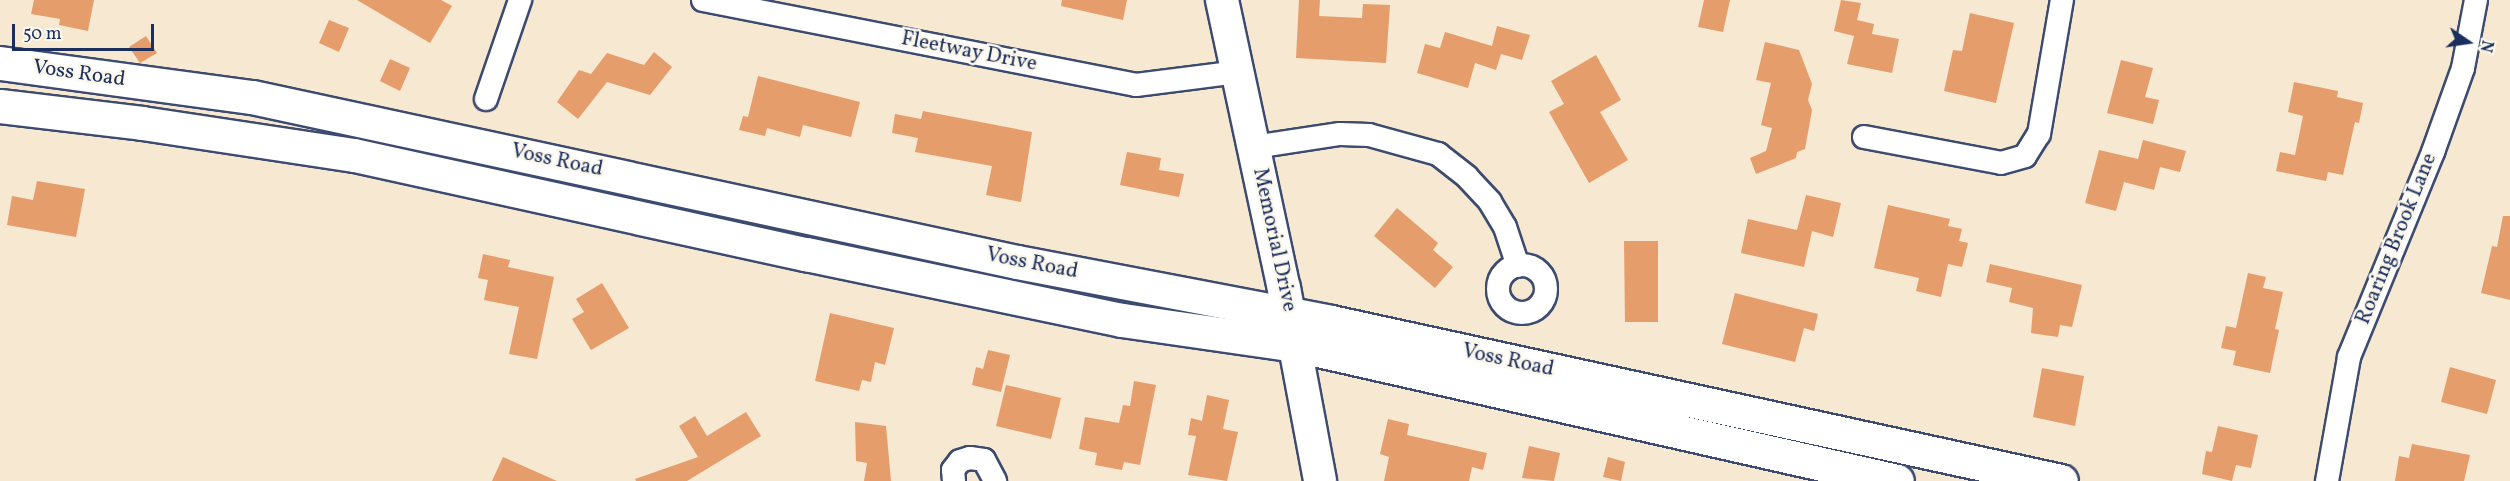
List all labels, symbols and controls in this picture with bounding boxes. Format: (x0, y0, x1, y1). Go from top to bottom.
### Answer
scale bar (15, 12, 158, 50)
north arrow (2438, 12, 2498, 72)
text: 50 m (23, 22, 62, 47)
street label: Fleetway Drive (899, 26, 1039, 78)
text: N (2474, 38, 2498, 54)
street label: Voss Road (31, 55, 127, 93)
street label: Voss Road (509, 139, 605, 183)
street label: Roaring Brook Lane (2351, 150, 2443, 328)
street label: Memorial Drive (1246, 166, 1302, 314)
street label: Voss Road (984, 243, 1080, 285)
street label: Voss Road (1460, 339, 1556, 383)

